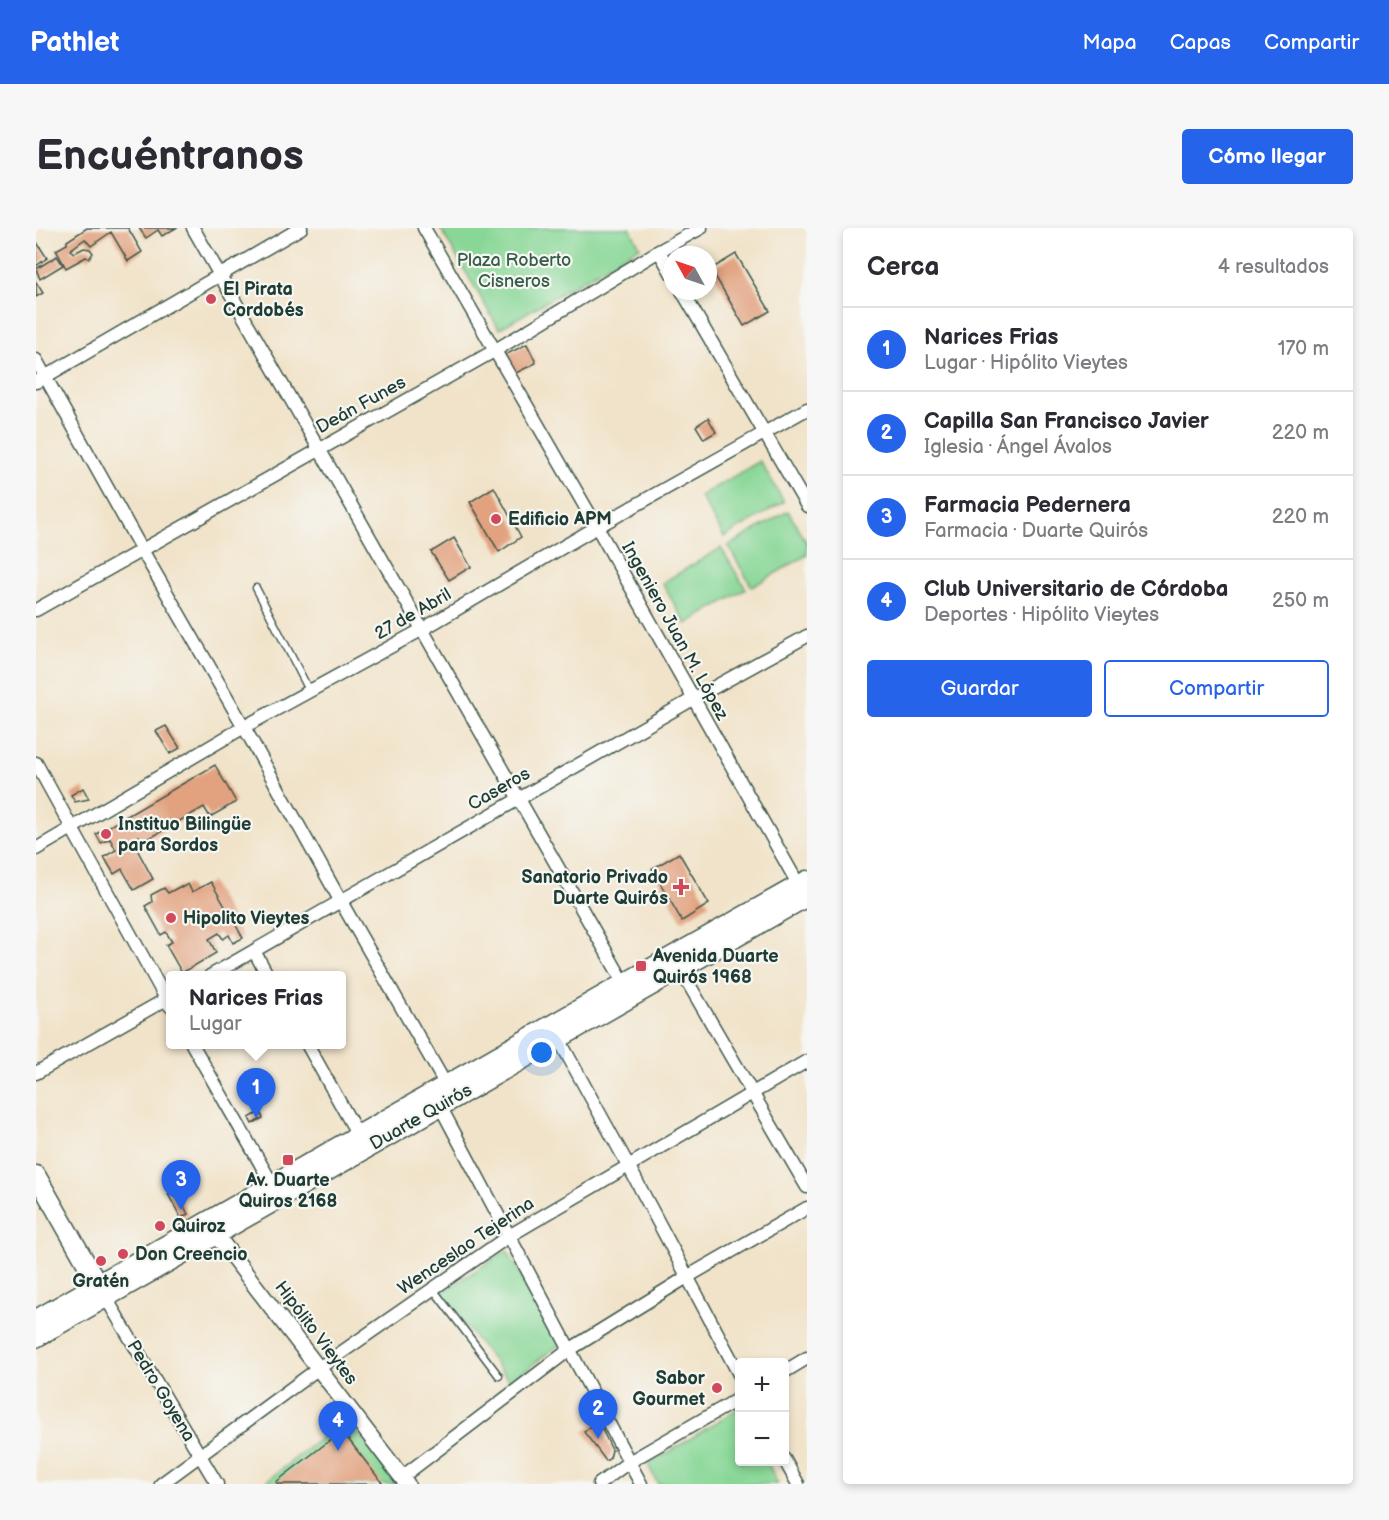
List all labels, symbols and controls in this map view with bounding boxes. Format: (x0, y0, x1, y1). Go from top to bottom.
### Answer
text: Pathlet (30, 26, 119, 59)
text: Mapa (1083, 30, 1137, 55)
text: Capas (1170, 30, 1231, 55)
text: Compartir (1264, 30, 1359, 55)
button: Cómo llegar (1182, 129, 1353, 184)
text: Encuéntranos (36, 131, 304, 182)
north arrow (663, 246, 717, 300)
park label: Plaza Roberto Cisneros (457, 250, 571, 292)
text: Cerca (867, 252, 939, 283)
text: 4 resultados (1218, 255, 1329, 279)
place label: El Pirata Cordobés (223, 279, 304, 321)
marker: El Pirata Cordobés (204, 292, 218, 306)
text: Narices Frias (924, 324, 1058, 351)
text: 1 (882, 337, 891, 361)
text: 170 m (1278, 337, 1329, 361)
text: Lugar · Hipólito Vieytes (924, 351, 1128, 375)
street label: Deán Funes (313, 372, 409, 438)
text: Capilla San Francisco Javier (924, 408, 1209, 435)
text: 2 (881, 421, 892, 445)
text: 220 m (1272, 421, 1329, 445)
text: Iglesia · Ángel Ávalos (924, 435, 1112, 459)
text: Farmacia Pedernera (924, 492, 1131, 519)
text: 3 (881, 505, 892, 529)
text: 220 m (1272, 505, 1329, 529)
place label: Edificio APM (508, 509, 612, 530)
marker: Edificio APM (489, 512, 503, 526)
text: Farmacia · Duarte Quirós (924, 519, 1148, 543)
street label: Ingeniero Juan M. López (617, 538, 733, 724)
text: Club Universitario de Córdoba (924, 576, 1228, 603)
street label: 27 de Abril (371, 584, 455, 644)
text: 4 (881, 589, 892, 613)
text: 250 m (1272, 589, 1329, 613)
text: Deportes · Hipólito Vieytes (924, 603, 1159, 627)
button: Guardar (867, 660, 1092, 717)
button: Compartir (1104, 660, 1329, 717)
street label: Caseros (464, 763, 534, 815)
place label: Instituo Bilingüe para Sordos (118, 814, 251, 856)
marker: Instituo Bilingüe para Sordos (99, 827, 113, 841)
place label: Sanatorio Privado Duarte Quirós (521, 867, 668, 909)
marker: Sanatorio Privado Duarte Quirós (672, 878, 690, 896)
place label: Hipolito Vieytes (183, 908, 310, 929)
marker: Hipolito Vieytes (164, 911, 178, 925)
place label: Avenida Duarte Quirós 1968 (652, 946, 779, 988)
marker: Avenida Duarte Quirós 1968 (634, 959, 648, 973)
popup (166, 971, 346, 1049)
text: Narices Frias (189, 985, 323, 1012)
text: Lugar (189, 1012, 242, 1036)
your location (527, 1038, 556, 1067)
pin: 1 (236, 1068, 276, 1118)
street label: Duarte Quirós (366, 1079, 476, 1155)
marker: Av. Duarte Quiros 2168 (281, 1153, 295, 1167)
pin: 3 (162, 1160, 200, 1210)
place label: Av. Duarte Quiros 2168 (239, 1170, 337, 1212)
street label: Wenceslao Tejerina (394, 1193, 538, 1299)
place label: Quiroz (172, 1216, 226, 1237)
marker: Quiroz (153, 1219, 167, 1233)
place label: Don Creencio (135, 1244, 247, 1265)
marker: Don Creencio (116, 1247, 130, 1261)
marker: Gratén (94, 1254, 108, 1268)
place label: Gratén (73, 1271, 129, 1292)
street label: Hipólito Vieytes (270, 1277, 362, 1389)
street label: Pedro Goyena (123, 1337, 199, 1445)
map controls (735, 1358, 789, 1466)
button: + (735, 1358, 789, 1412)
place label: Sabor Gourmet (633, 1368, 706, 1410)
marker: Sabor Gourmet (710, 1381, 724, 1395)
pin: 2 (578, 1390, 618, 1439)
pin: 4 (318, 1402, 358, 1451)
button: − (735, 1412, 789, 1466)

